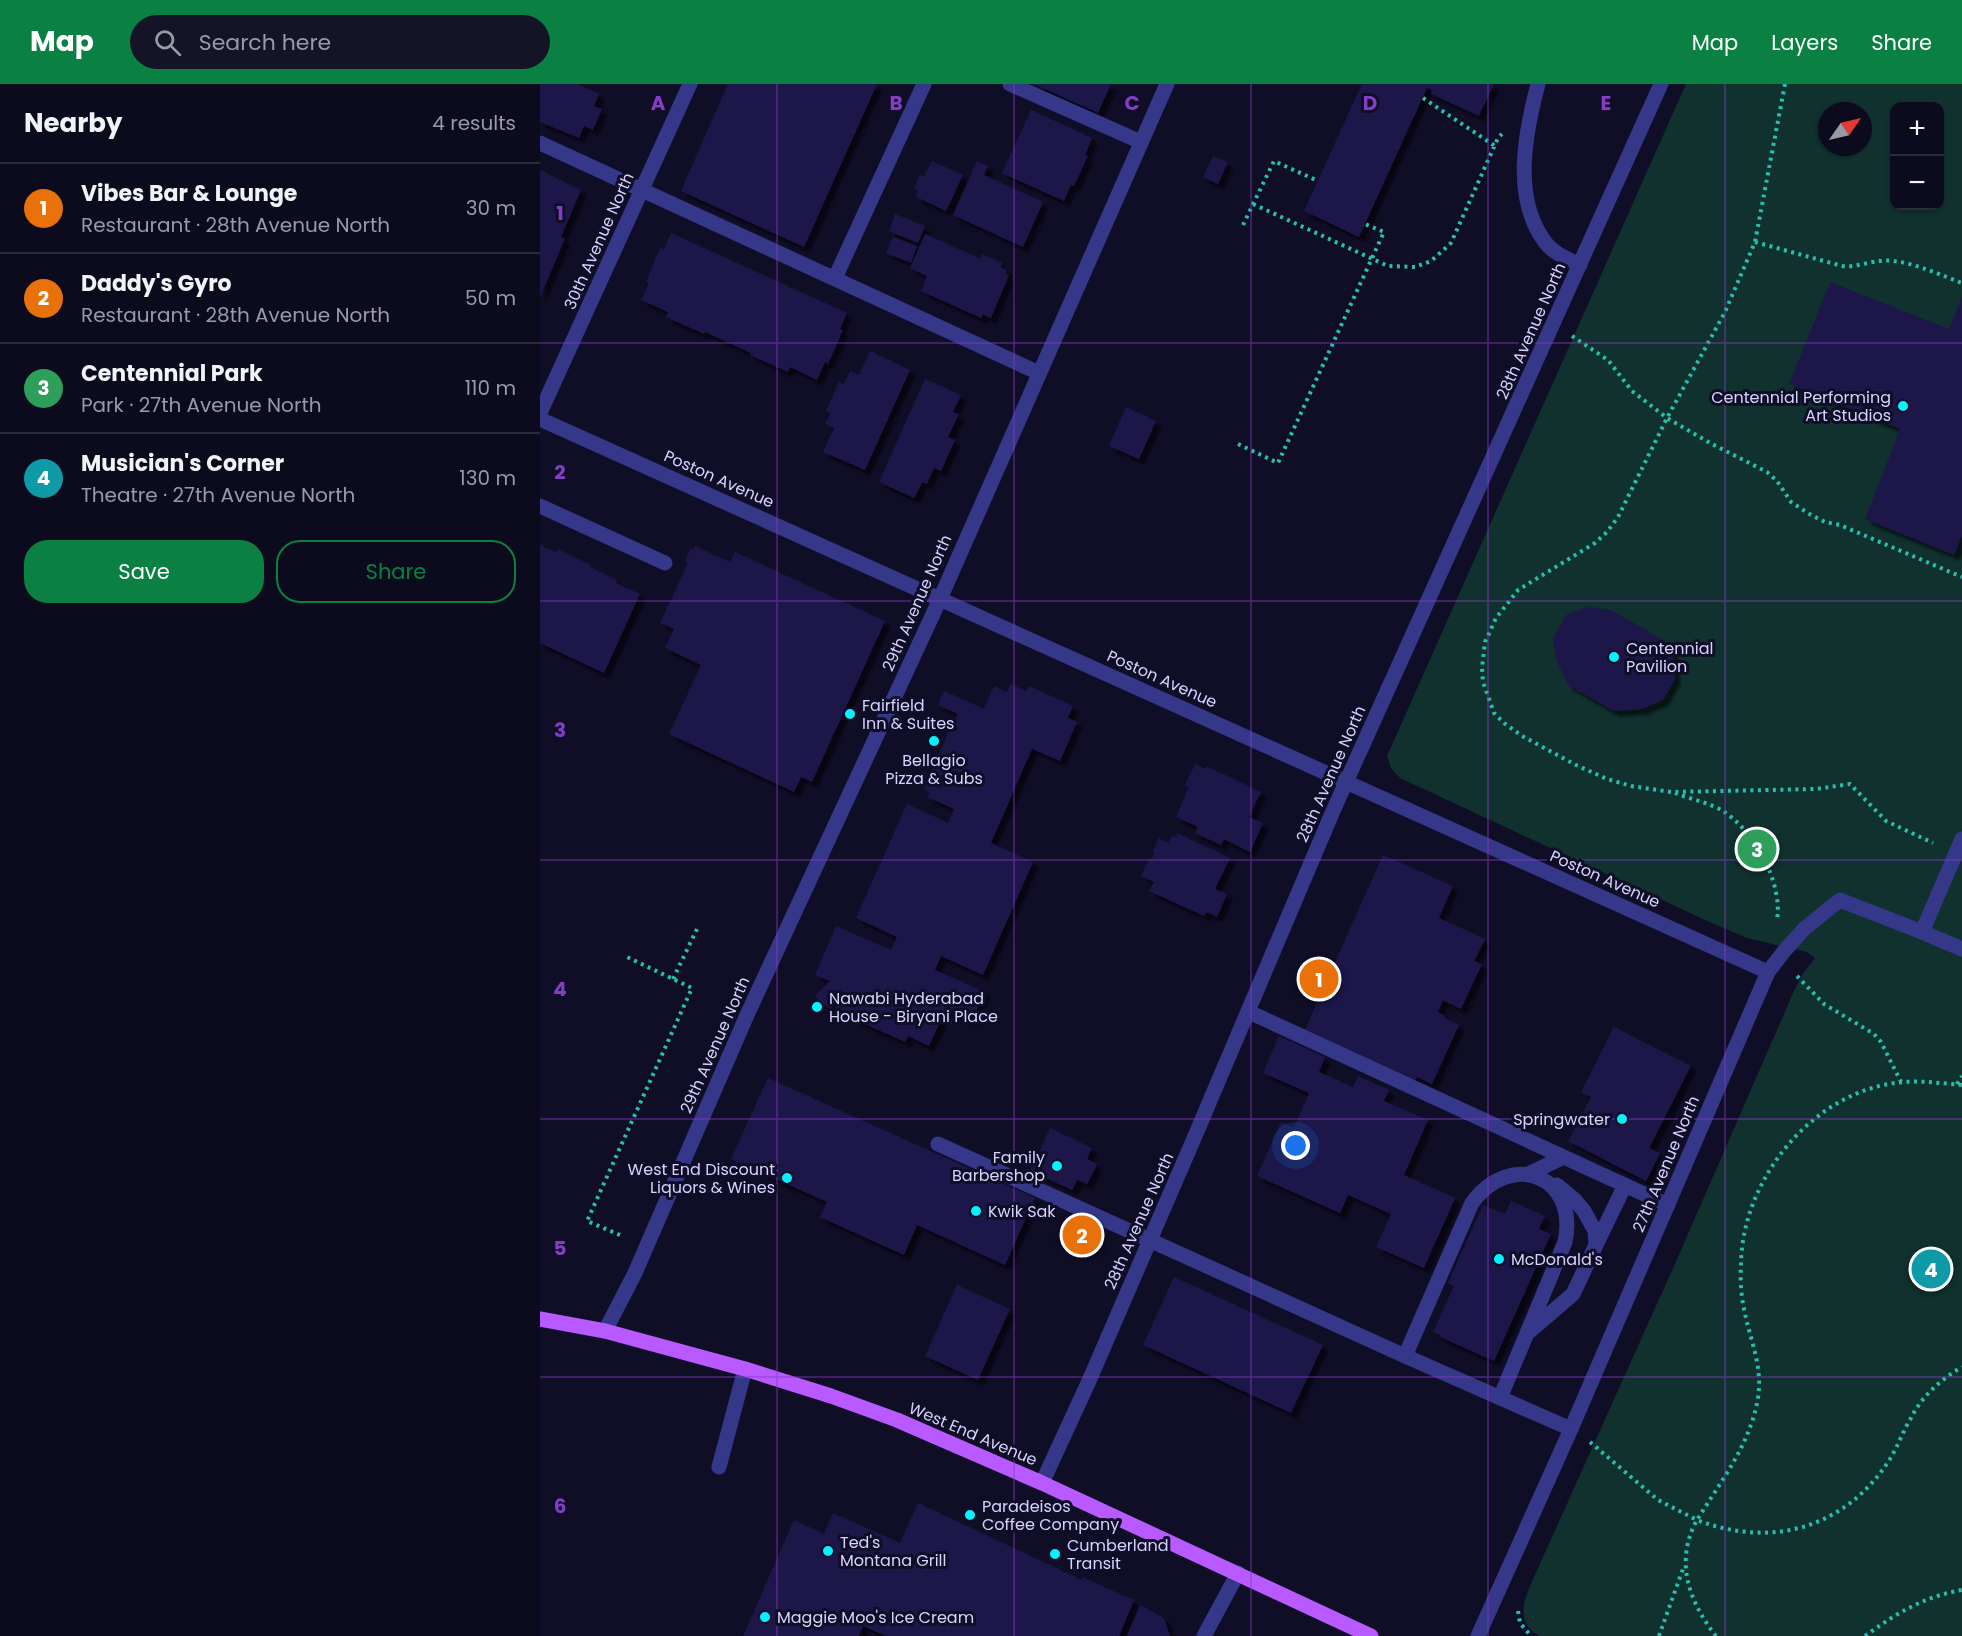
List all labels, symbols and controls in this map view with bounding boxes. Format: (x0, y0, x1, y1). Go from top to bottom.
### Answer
search box (130, 15, 550, 69)
text: Map (30, 22, 94, 61)
icon: search (151, 26, 184, 59)
text: Search here (199, 27, 331, 58)
text: Map (1692, 28, 1738, 57)
text: Layers (1771, 28, 1838, 57)
text: Share (1871, 28, 1932, 57)
text: A (651, 89, 666, 117)
text: B (889, 89, 903, 117)
text: C (1124, 89, 1140, 117)
text: D (1363, 89, 1377, 117)
text: E (1601, 89, 1611, 117)
north arrow (1818, 102, 1872, 156)
map controls (1890, 102, 1944, 210)
button: + (1890, 102, 1944, 156)
text: Nearby (24, 105, 122, 141)
text: 4 results (432, 109, 516, 137)
button: − (1890, 156, 1944, 210)
street label: 30th Avenue North (558, 169, 640, 313)
text: Vibes Bar & Lounge (81, 178, 297, 209)
text: 1 (40, 194, 47, 222)
text: 30 m (466, 194, 516, 222)
text: 1 (556, 199, 564, 227)
text: Restaurant · 28th Avenue North (81, 211, 390, 239)
street label: 28th Avenue North (1490, 259, 1572, 403)
text: Daddy's Gyro (81, 268, 232, 299)
text: 2 (38, 284, 49, 312)
text: 50 m (465, 284, 516, 312)
text: Restaurant · 28th Avenue North (81, 301, 390, 329)
text: Centennial Park (81, 358, 263, 389)
text: 3 (37, 374, 50, 402)
text: 110 m (465, 374, 516, 402)
place label: Centennial Performing Art Studios (1711, 386, 1891, 427)
text: Park · 27th Avenue North (81, 391, 321, 419)
marker: Centennial Performing Art Studios (1896, 399, 1910, 413)
street label: Poston Avenue (660, 444, 778, 514)
text: Musician's Corner (81, 448, 284, 479)
text: 2 (554, 458, 566, 486)
text: 4 (37, 464, 50, 492)
text: 130 m (459, 464, 516, 492)
text: Theatre · 27th Avenue North (81, 481, 355, 509)
street label: 29th Avenue North (876, 531, 958, 675)
button: Save (24, 540, 264, 603)
button: Share (276, 540, 516, 603)
place label: Centennial Pavilion (1626, 637, 1713, 678)
street label: Poston Avenue (1103, 644, 1221, 714)
marker: Centennial Pavilion (1607, 650, 1621, 664)
place label: Fairfield Inn & Suites (862, 694, 954, 735)
street label: 28th Avenue North (1290, 702, 1372, 846)
marker: Fairfield Inn & Suites (843, 707, 857, 721)
text: 3 (554, 716, 566, 744)
marker: Bellagio Pizza & Subs (927, 734, 941, 748)
place label: Bellagio Pizza & Subs (885, 749, 983, 790)
pin: 3 (1738, 826, 1776, 872)
street label: Poston Avenue (1546, 844, 1664, 914)
pin: 1 (1300, 956, 1338, 1002)
street label: 29th Avenue North (674, 973, 756, 1117)
text: 4 (553, 975, 567, 1003)
place label: Nawabi Hyderabad House - Biryani Place (829, 987, 998, 1028)
marker: Nawabi Hyderabad House - Biryani Place (810, 1000, 824, 1014)
street label: 27th Avenue North (1627, 1092, 1705, 1236)
place label: Springwater (1513, 1108, 1610, 1131)
marker: Springwater (1615, 1112, 1629, 1126)
your location (1281, 1131, 1310, 1160)
place label: Family Barbershop (952, 1146, 1045, 1187)
street label: 28th Avenue North (1098, 1149, 1180, 1293)
place label: West End Discount Liquors & Wines (628, 1158, 775, 1199)
marker: Family Barbershop (1050, 1159, 1064, 1173)
marker: West End Discount Liquors & Wines (780, 1171, 794, 1185)
place label: Kwik Sak (988, 1200, 1056, 1223)
marker: Kwik Sak (969, 1204, 983, 1218)
pin: 2 (1062, 1212, 1102, 1258)
text: 5 (554, 1234, 567, 1262)
pin: 4 (1912, 1246, 1950, 1292)
place label: McDonald's (1511, 1248, 1603, 1271)
marker: McDonald's (1492, 1252, 1506, 1266)
street label: West End Avenue (905, 1397, 1041, 1471)
text: 6 (554, 1492, 566, 1520)
place label: Paradeisos Coffee Company (982, 1495, 1119, 1536)
marker: Paradeisos Coffee Company (963, 1508, 977, 1522)
place label: Ted's Montana Grill (840, 1531, 946, 1572)
place label: Cumberland Transit (1067, 1534, 1169, 1575)
marker: Ted's Montana Grill (821, 1544, 835, 1558)
marker: Cumberland Transit (1048, 1547, 1062, 1561)
place label: Maggie Moo's Ice Cream (777, 1606, 974, 1629)
marker: Maggie Moo's Ice Cream (758, 1610, 772, 1624)

